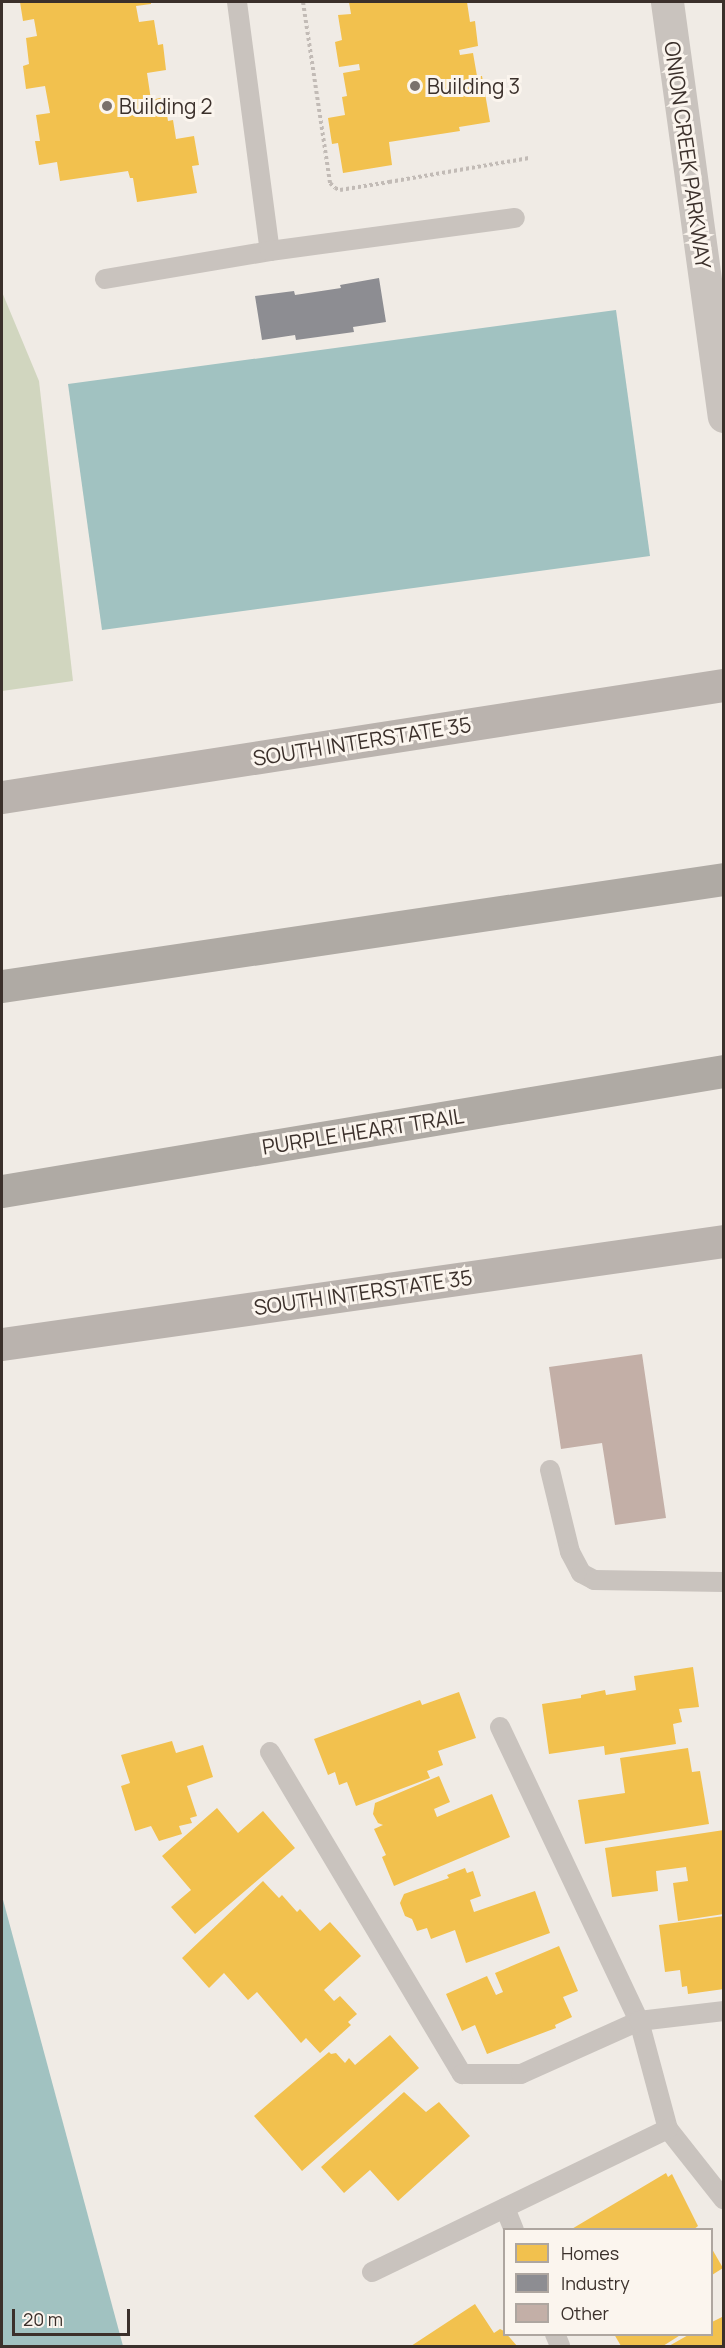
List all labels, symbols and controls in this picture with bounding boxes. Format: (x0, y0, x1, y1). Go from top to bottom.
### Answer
street label: ONION CREEK PARKWAY (660, 40, 716, 270)
place label: Building 3 (427, 73, 520, 99)
marker: Building 3 (408, 79, 422, 93)
place label: Building 2 (119, 93, 213, 119)
marker: Building 2 (100, 99, 114, 113)
street label: SOUTH INTERSTATE 35 (251, 711, 473, 771)
street label: PURPLE HEART TRAIL (260, 1103, 466, 1159)
street label: SOUTH INTERSTATE 35 (252, 1264, 474, 1320)
legend (503, 2228, 713, 2336)
text: Homes (561, 2241, 619, 2265)
text: Industry (561, 2271, 630, 2295)
scale bar (15, 2297, 134, 2335)
text: Other (561, 2301, 609, 2325)
text: 20 m (23, 2307, 63, 2331)

